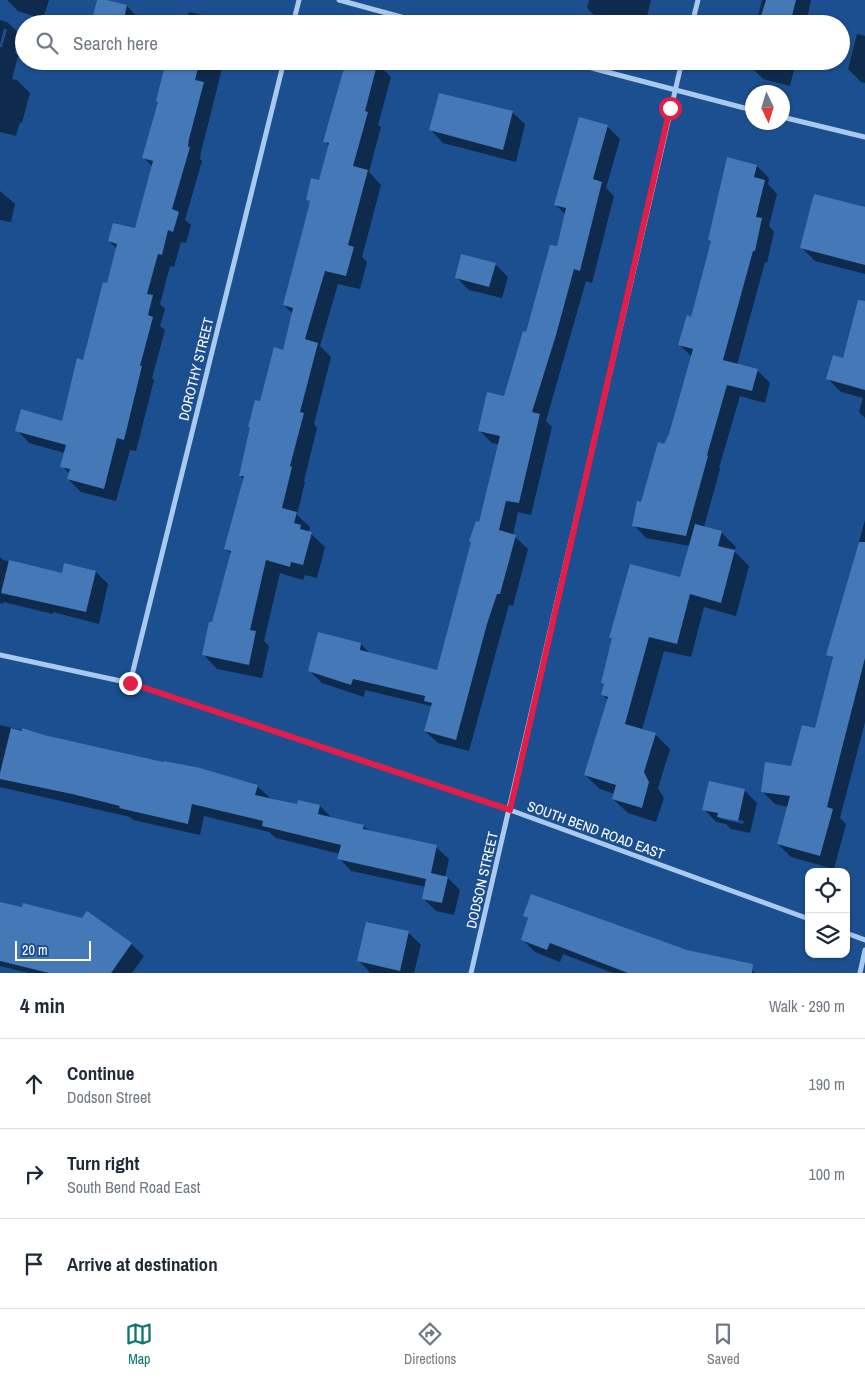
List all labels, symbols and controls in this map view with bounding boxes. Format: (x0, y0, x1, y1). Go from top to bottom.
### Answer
search box (15, 15, 850, 70)
icon: search (33, 29, 61, 57)
text: Search here (73, 30, 158, 56)
north arrow (745, 85, 790, 130)
route start (659, 97, 682, 120)
street label: DOROTHY STREET (174, 316, 218, 422)
route end (119, 672, 142, 695)
street label: SOUTH BEND ROAD EAST (525, 797, 667, 863)
street label: DODSON STREET (462, 830, 502, 930)
map controls (805, 868, 850, 958)
button: locate (805, 868, 850, 913)
button: layers (805, 913, 850, 958)
scale bar (15, 938, 91, 961)
text: 20 m (22, 941, 48, 959)
text: 4 min (20, 991, 65, 1020)
text: Walk · 290 m (769, 995, 845, 1017)
text: Continue (67, 1060, 135, 1086)
icon: ahead (20, 1070, 48, 1098)
text: 190 m (809, 1073, 845, 1095)
text: Dodson Street (67, 1086, 151, 1108)
text: Turn right (67, 1150, 139, 1176)
icon: right (20, 1160, 48, 1188)
text: 100 m (809, 1163, 845, 1185)
text: South Bend Road East (67, 1176, 201, 1198)
icon: arrive (20, 1250, 48, 1278)
text: Arrive at destination (67, 1251, 218, 1277)
tab: Map (125, 1320, 153, 1368)
tab: Directions (404, 1320, 456, 1368)
tab: Saved (707, 1320, 740, 1368)

